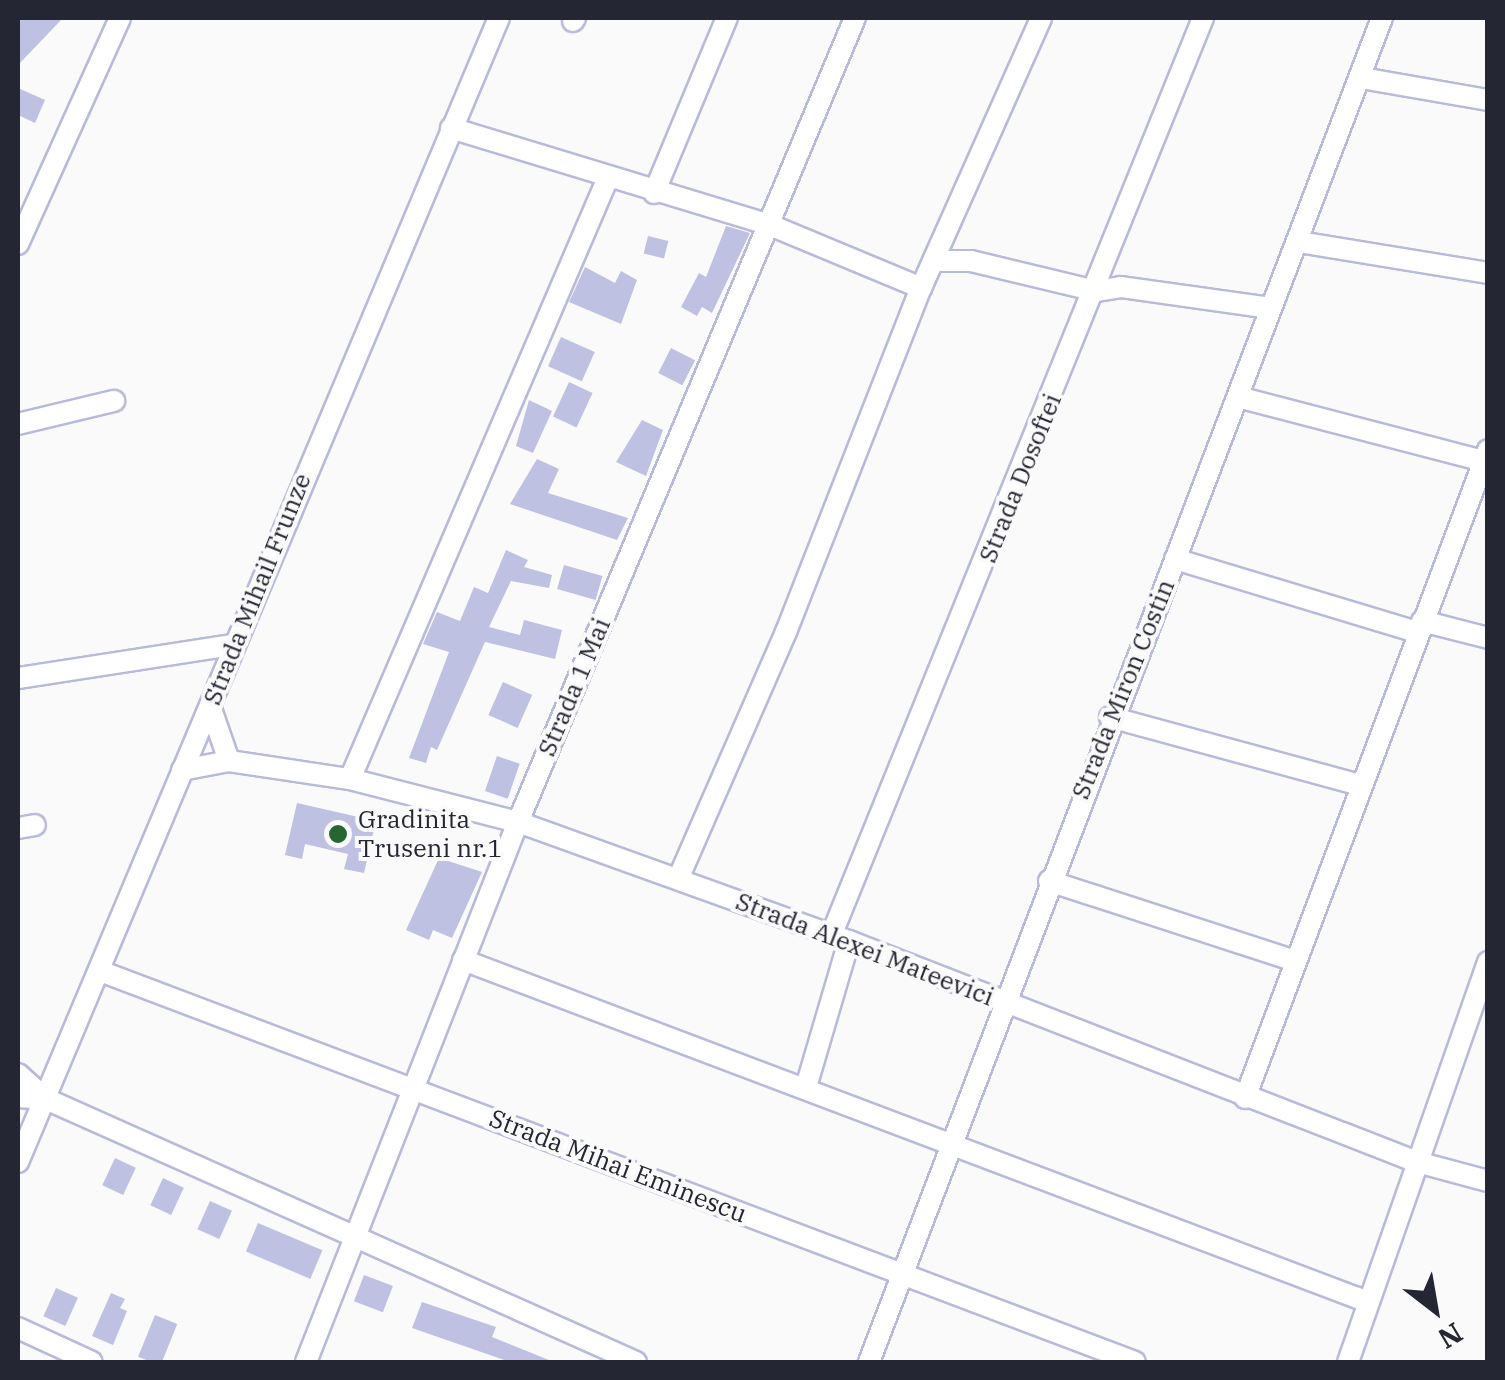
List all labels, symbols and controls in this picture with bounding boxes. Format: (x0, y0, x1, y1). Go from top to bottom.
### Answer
street label: Strada Dosoftei (972, 389, 1068, 567)
street label: Strada Mihail Frunze (197, 469, 317, 709)
street label: Strada Miron Costin (1065, 575, 1181, 803)
street label: Strada 1 Mai (531, 613, 617, 761)
place label: Gradinita Truseni nr.1 (358, 805, 502, 864)
marker: Gradinita Truseni nr.1 (327, 823, 349, 845)
street label: Strada Alexei Mateevici (732, 886, 998, 1012)
street label: Strada Mihai Eminescu (485, 1103, 751, 1229)
north arrow (1385, 1260, 1485, 1360)
text: N (1432, 1315, 1470, 1358)

